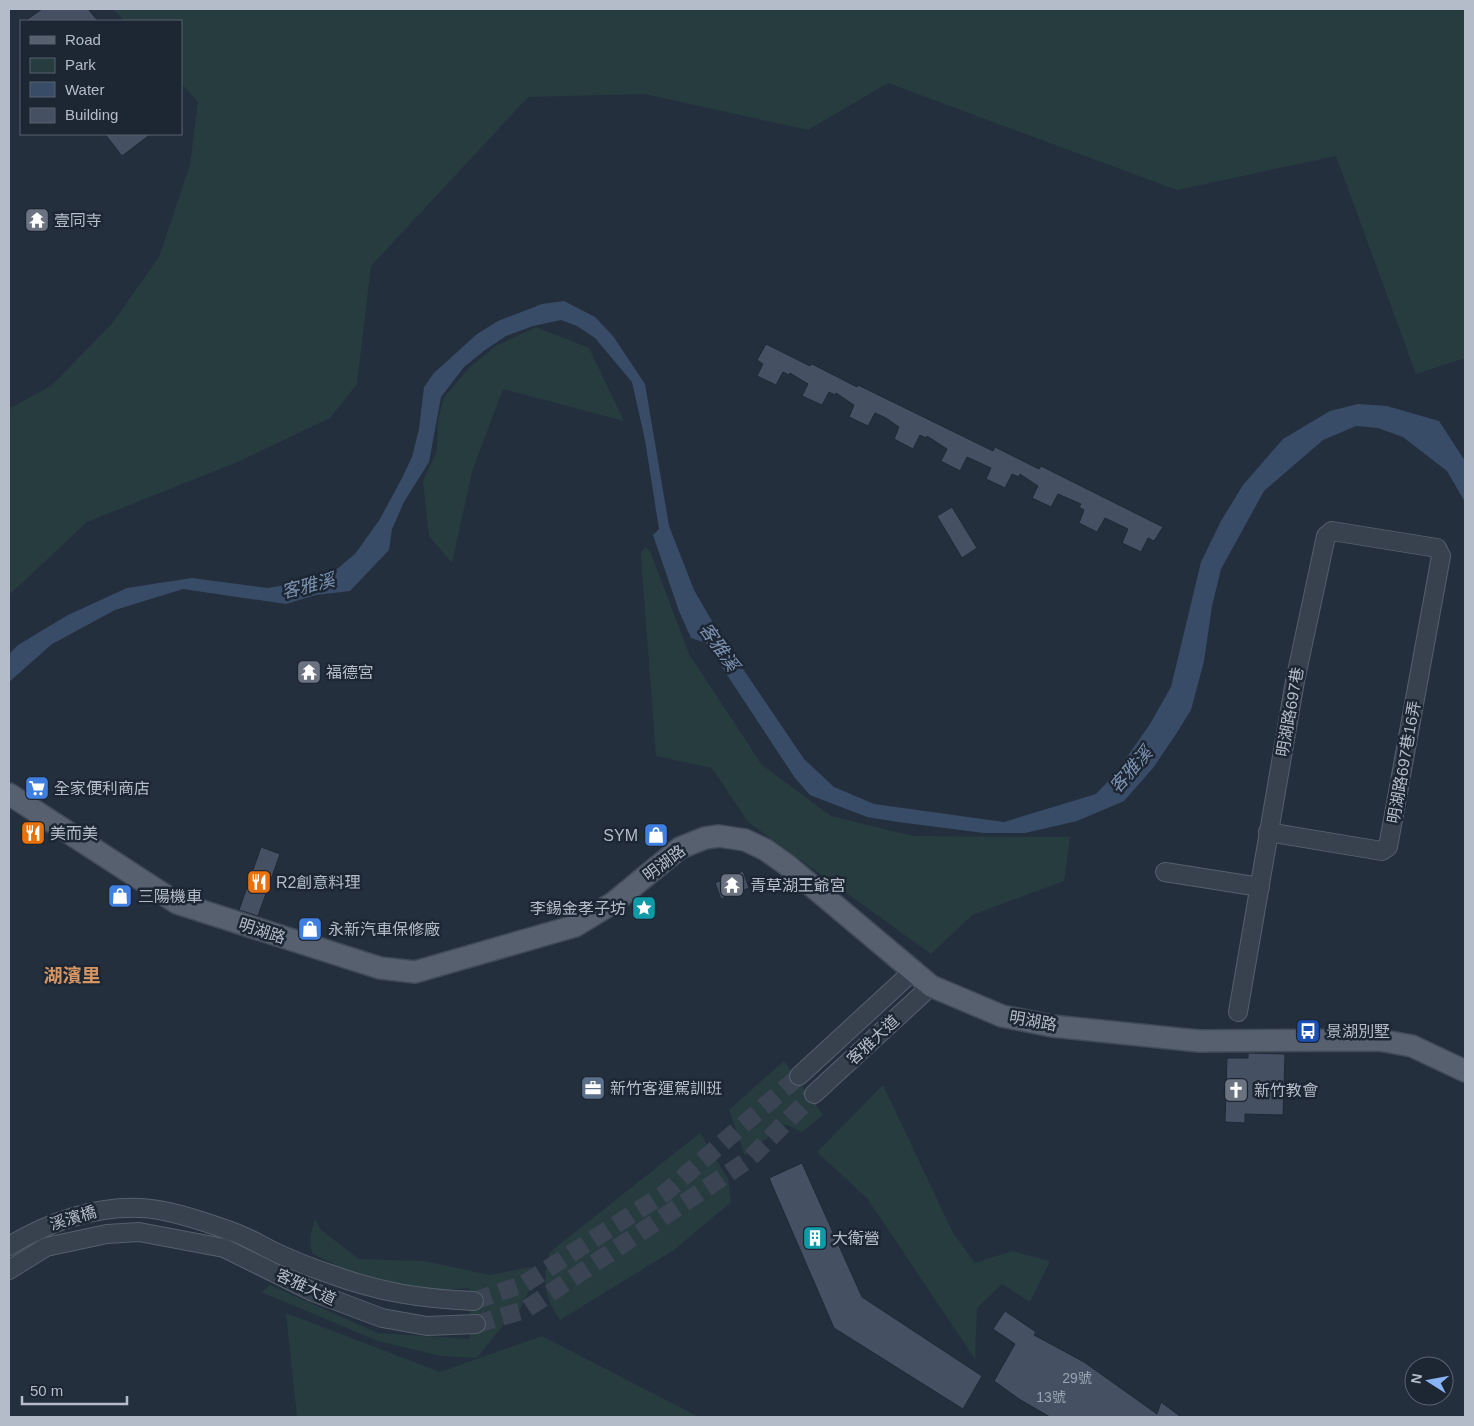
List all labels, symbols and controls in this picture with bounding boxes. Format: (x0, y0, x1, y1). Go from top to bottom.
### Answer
legend (20, 20, 182, 135)
text: Road (65, 31, 101, 48)
text: Park (65, 56, 96, 73)
text: Water (65, 81, 104, 98)
text: Building (65, 106, 118, 123)
temple icon: 壹同寺 (24, 207, 50, 233)
place label: 壹同寺 (54, 212, 102, 229)
water label: 客雅溪 (279, 569, 340, 602)
water label: 客雅溪 (695, 619, 744, 677)
temple icon: 福德宮 (296, 659, 322, 685)
place label: 福德宮 (326, 664, 374, 681)
street label: 明湖路697巷 (1274, 666, 1306, 758)
street label: 明湖路697巷16弄 (1385, 699, 1423, 825)
water label: 客雅溪 (1106, 741, 1158, 797)
supermarket icon: 全家便利商店 (24, 775, 50, 801)
place label: 全家便利商店 (54, 780, 150, 797)
restaurant icon: 美而美 (20, 820, 46, 846)
shop icon: SYM (643, 822, 669, 848)
place label: 美而美 (50, 825, 98, 842)
place label: SYM (603, 827, 638, 844)
street label: 明湖路 (640, 842, 688, 884)
restaurant icon: R2創意料理 (246, 869, 272, 895)
temple icon: 青草湖王爺宮 (719, 872, 745, 898)
place label: R2創意料理 (276, 874, 360, 891)
place label: 青草湖王爺宮 (750, 877, 846, 894)
shop icon: 三陽機車 (107, 883, 133, 909)
place label: 三陽機車 (138, 888, 202, 905)
place icon: 李錫金孝子坊 (631, 895, 657, 921)
place label: 李錫金孝子坊 (530, 900, 626, 917)
street label: 明湖路 (237, 915, 287, 947)
shop icon: 永新汽車保修廠 (297, 916, 323, 942)
place label: 永新汽車保修廠 (328, 921, 440, 938)
district label: 湖濱里 (43, 965, 101, 986)
street label: 明湖路 (1008, 1008, 1058, 1034)
street label: 客雅大道 (844, 1012, 902, 1068)
bus stop icon: 景湖別墅 (1295, 1018, 1321, 1044)
place label: 景湖別墅 (1326, 1023, 1390, 1040)
office icon: 新竹客運駕訓班 (580, 1075, 606, 1101)
church icon: 新竹教會 (1223, 1077, 1249, 1103)
place label: 新竹客運駕訓班 (610, 1080, 722, 1097)
place label: 新竹教會 (1254, 1082, 1318, 1099)
street label: 溪濱橋 (48, 1203, 98, 1233)
building icon: 大衛營 (802, 1225, 828, 1251)
place label: 大衛營 (832, 1230, 880, 1247)
street label: 客雅大道 (273, 1266, 339, 1308)
north arrow (1404, 1356, 1454, 1406)
house number: 29號 (1062, 1370, 1092, 1386)
text: N (1407, 1372, 1425, 1385)
scale bar (22, 1374, 128, 1406)
text: 50 m (30, 1382, 63, 1399)
house number: 13號 (1036, 1389, 1066, 1405)

